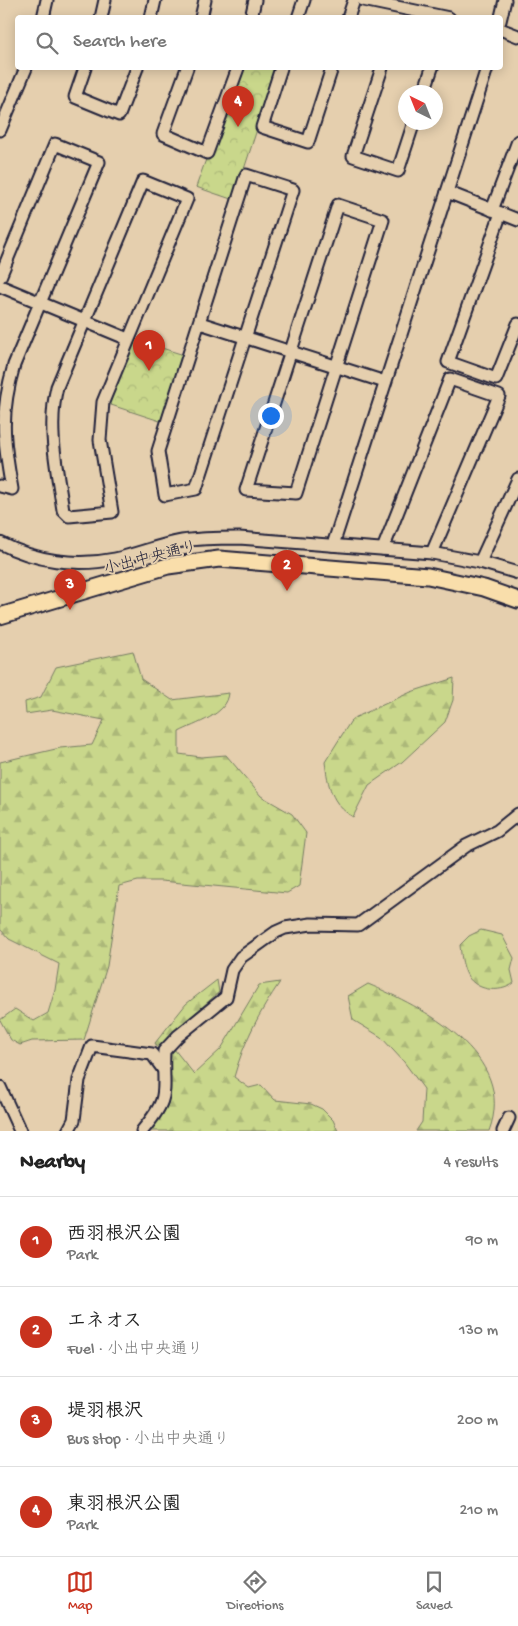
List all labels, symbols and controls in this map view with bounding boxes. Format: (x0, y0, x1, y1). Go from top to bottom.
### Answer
search box (15, 15, 503, 70)
icon: search (33, 29, 61, 57)
text: Search here (73, 31, 167, 54)
north arrow (398, 85, 443, 130)
pin: 4 (222, 86, 254, 127)
pin: 1 (133, 330, 165, 371)
your location (258, 403, 284, 429)
street label: 小出中央通り (102, 538, 200, 580)
pin: 2 (271, 550, 303, 591)
pin: 3 (54, 569, 86, 610)
text: Nearby (20, 1151, 85, 1176)
text: 4 results (443, 1154, 498, 1173)
text: 西羽根沢公園 (67, 1224, 181, 1247)
text: 1 (33, 1232, 39, 1251)
text: 90 m (466, 1232, 498, 1251)
text: Park (67, 1247, 98, 1266)
text: エネオス (67, 1311, 142, 1334)
text: 2 (32, 1322, 40, 1341)
text: 130 m (459, 1322, 498, 1341)
text: Fuel · 小出中央通り (67, 1341, 203, 1360)
text: 堤羽根沢 (67, 1401, 143, 1424)
text: 3 (32, 1412, 40, 1431)
text: 200 m (457, 1412, 498, 1431)
text: Bus stop · 小出中央通り (67, 1431, 230, 1450)
text: 東羽根沢公園 (67, 1494, 181, 1517)
text: 4 (32, 1502, 40, 1521)
text: 210 m (459, 1502, 498, 1521)
text: Park (67, 1517, 98, 1536)
tab: Map (66, 1568, 94, 1615)
tab: Directions (227, 1568, 284, 1615)
tab: Saved (416, 1568, 452, 1615)

